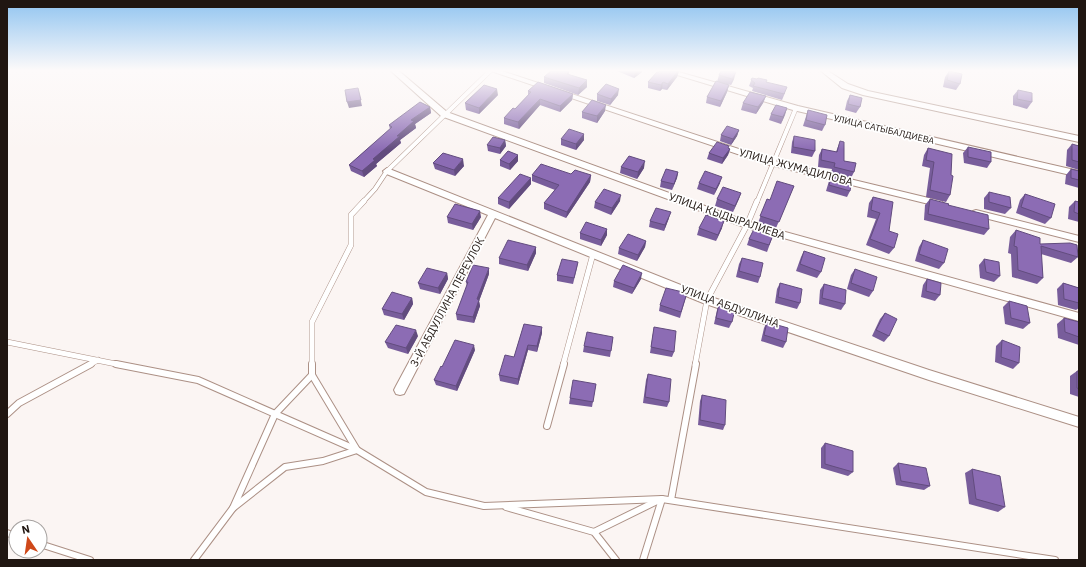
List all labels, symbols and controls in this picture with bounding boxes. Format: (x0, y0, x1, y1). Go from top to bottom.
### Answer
street label: УЛИЦА САТЫБАЛДИЕВА (833, 112, 936, 146)
street label: УЛИЦА ЖУМАДИЛОВА (737, 145, 855, 189)
street label: УЛИЦА КЫДЫРАЛИЕВА (667, 189, 787, 243)
street label: 3-Й АБДУЛЛИНА ПЕРЕУЛОК (407, 235, 487, 369)
street label: УЛИЦА АБДУЛЛИНА (679, 282, 781, 330)
north arrow (8, 519, 48, 559)
text: N (20, 522, 31, 537)

